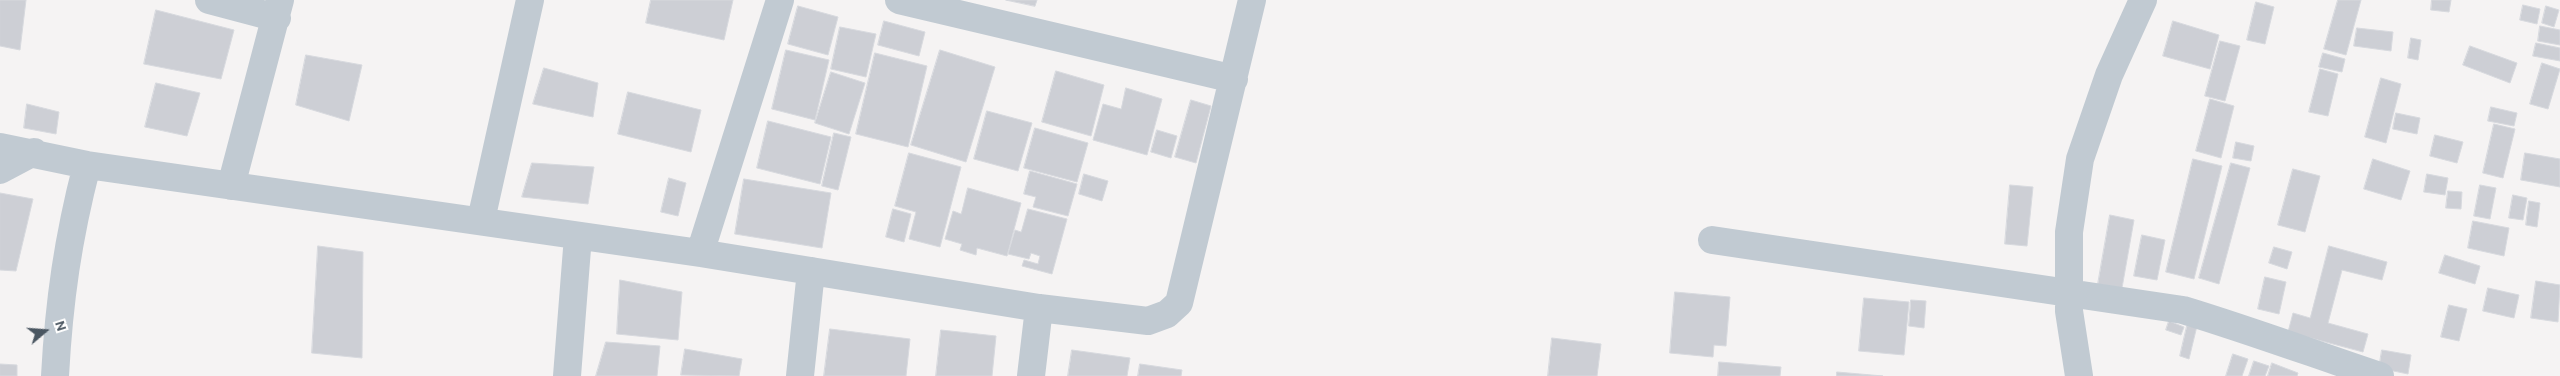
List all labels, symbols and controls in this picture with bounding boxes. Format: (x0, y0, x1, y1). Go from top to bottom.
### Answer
north arrow (20, 306, 70, 356)
text: N (50, 319, 69, 334)

